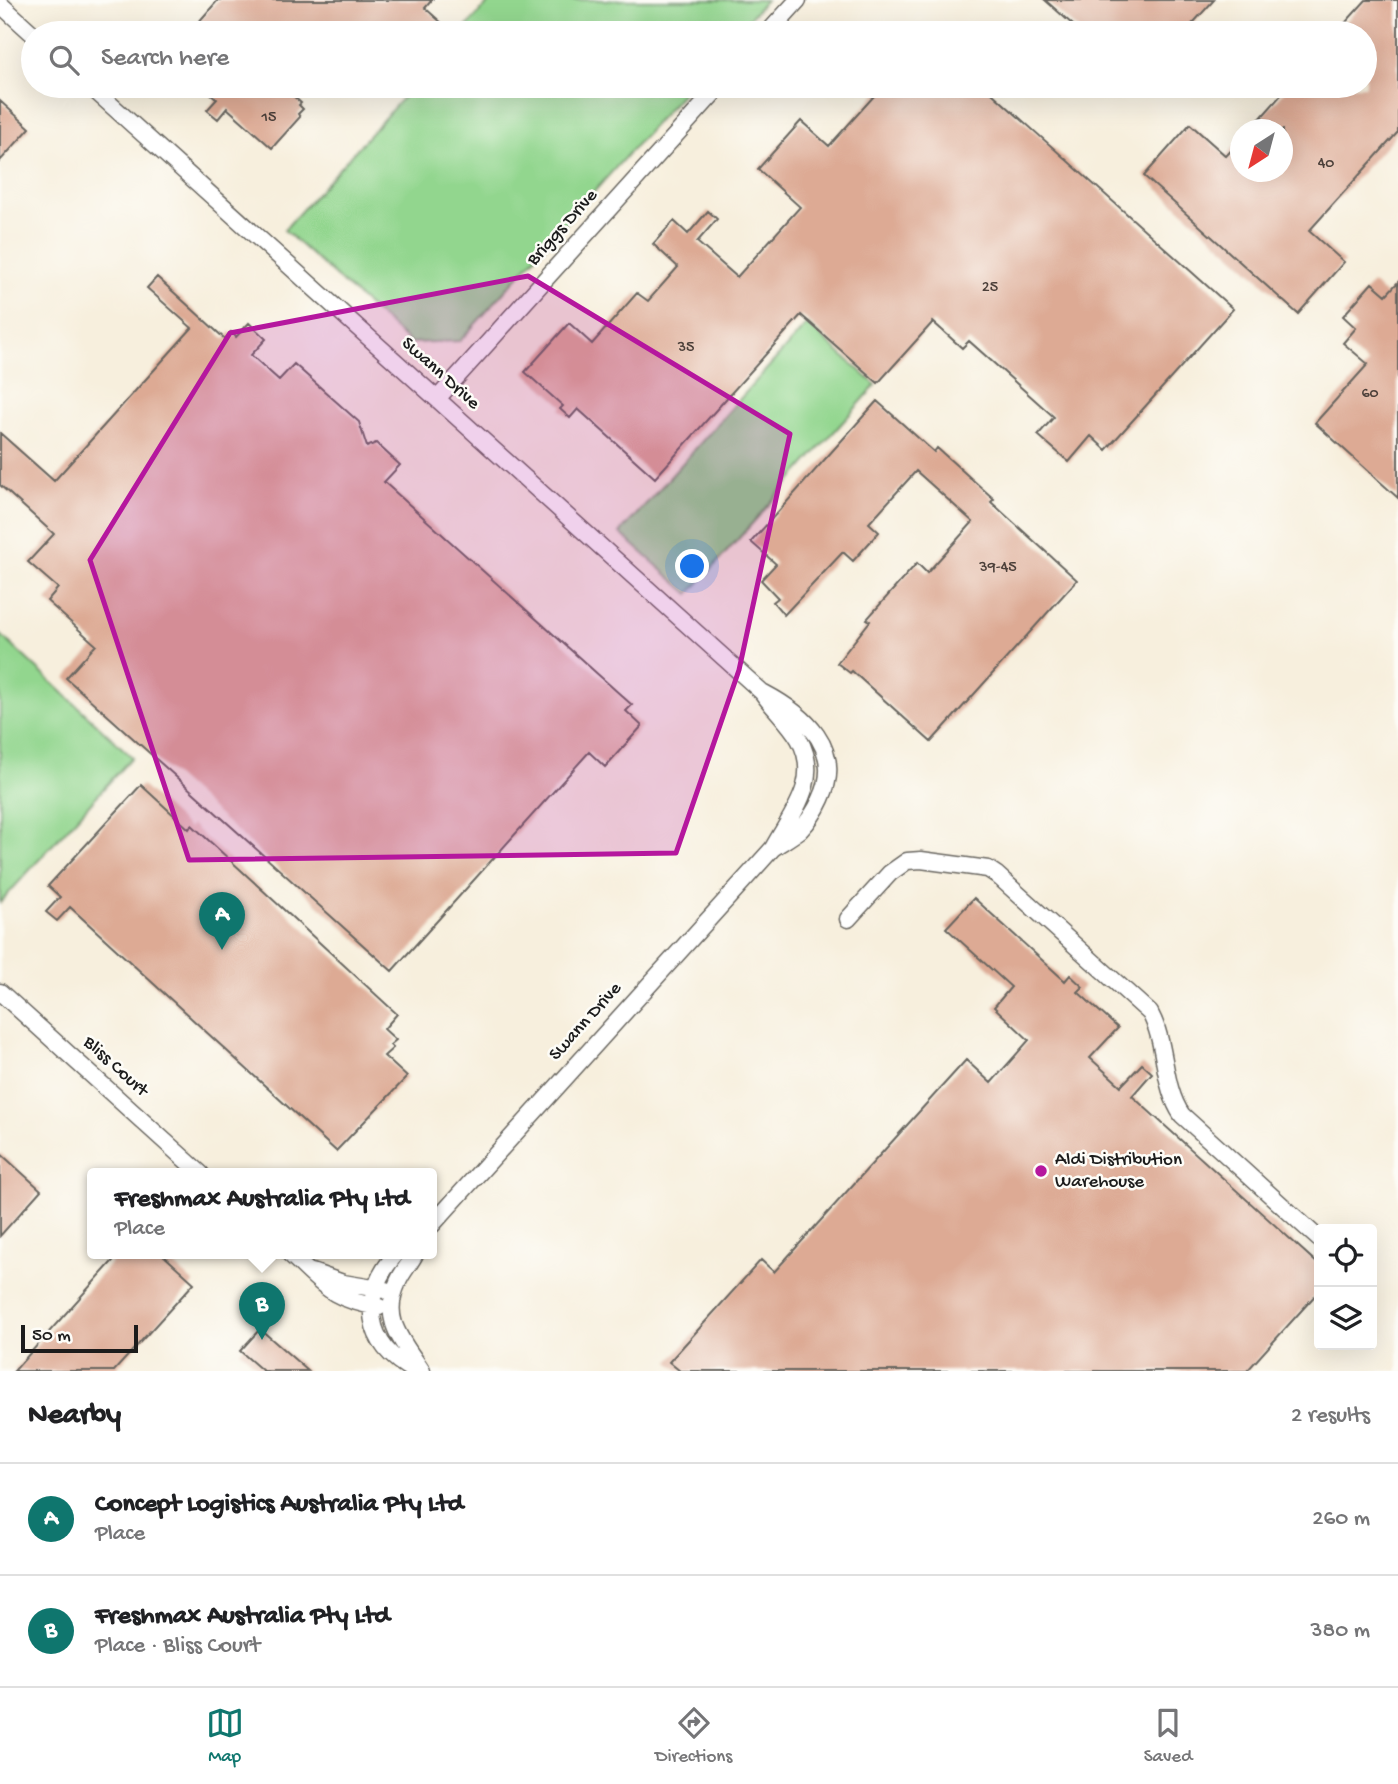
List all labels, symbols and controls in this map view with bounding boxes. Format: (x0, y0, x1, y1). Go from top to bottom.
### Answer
search box (21, 21, 1377, 98)
icon: search (45, 41, 83, 79)
text: Search here (101, 44, 229, 75)
house number: 15 (261, 109, 276, 128)
north arrow (1230, 119, 1293, 182)
house number: 40 (1318, 155, 1334, 174)
street label: Briggs Drive (522, 185, 603, 272)
house number: 25 (982, 279, 998, 298)
street label: Swann Drive (396, 333, 484, 415)
house number: 35 (677, 339, 694, 358)
house number: 60 (1361, 385, 1379, 404)
your location (675, 549, 709, 583)
house number: 39-45 (978, 559, 1017, 578)
pin: A (199, 892, 245, 950)
street label: Swann Drive (545, 978, 627, 1066)
street label: Bliss Court (77, 1031, 154, 1104)
place label: Aldi Distribution Warehouse (1055, 1149, 1182, 1194)
marker: Aldi Distribution Warehouse (1033, 1163, 1049, 1179)
popup (87, 1168, 437, 1259)
text: Freshmax Australia Pty Ltd (115, 1185, 409, 1216)
text: Place (115, 1216, 165, 1243)
map controls (1314, 1224, 1377, 1350)
button: locate (1314, 1224, 1377, 1287)
pin: B (239, 1282, 285, 1340)
button: layers (1314, 1287, 1377, 1350)
scale bar (21, 1322, 138, 1354)
text: 50 m (32, 1325, 71, 1348)
text: Nearby (28, 1399, 121, 1434)
text: 2 results (1291, 1403, 1370, 1430)
text: Concept Logistics Australia Pty Ltd (95, 1490, 463, 1521)
text: A (44, 1506, 58, 1533)
text: 260 m (1312, 1506, 1370, 1533)
text: Place (95, 1521, 145, 1548)
text: Freshmax Australia Pty Ltd (95, 1602, 390, 1633)
text: B (45, 1618, 57, 1645)
text: 380 m (1311, 1618, 1370, 1645)
text: Place · Bliss Court (95, 1633, 260, 1660)
tab: Map (206, 1704, 244, 1769)
tab: Directions (655, 1704, 732, 1769)
tab: Saved (1144, 1704, 1192, 1769)

